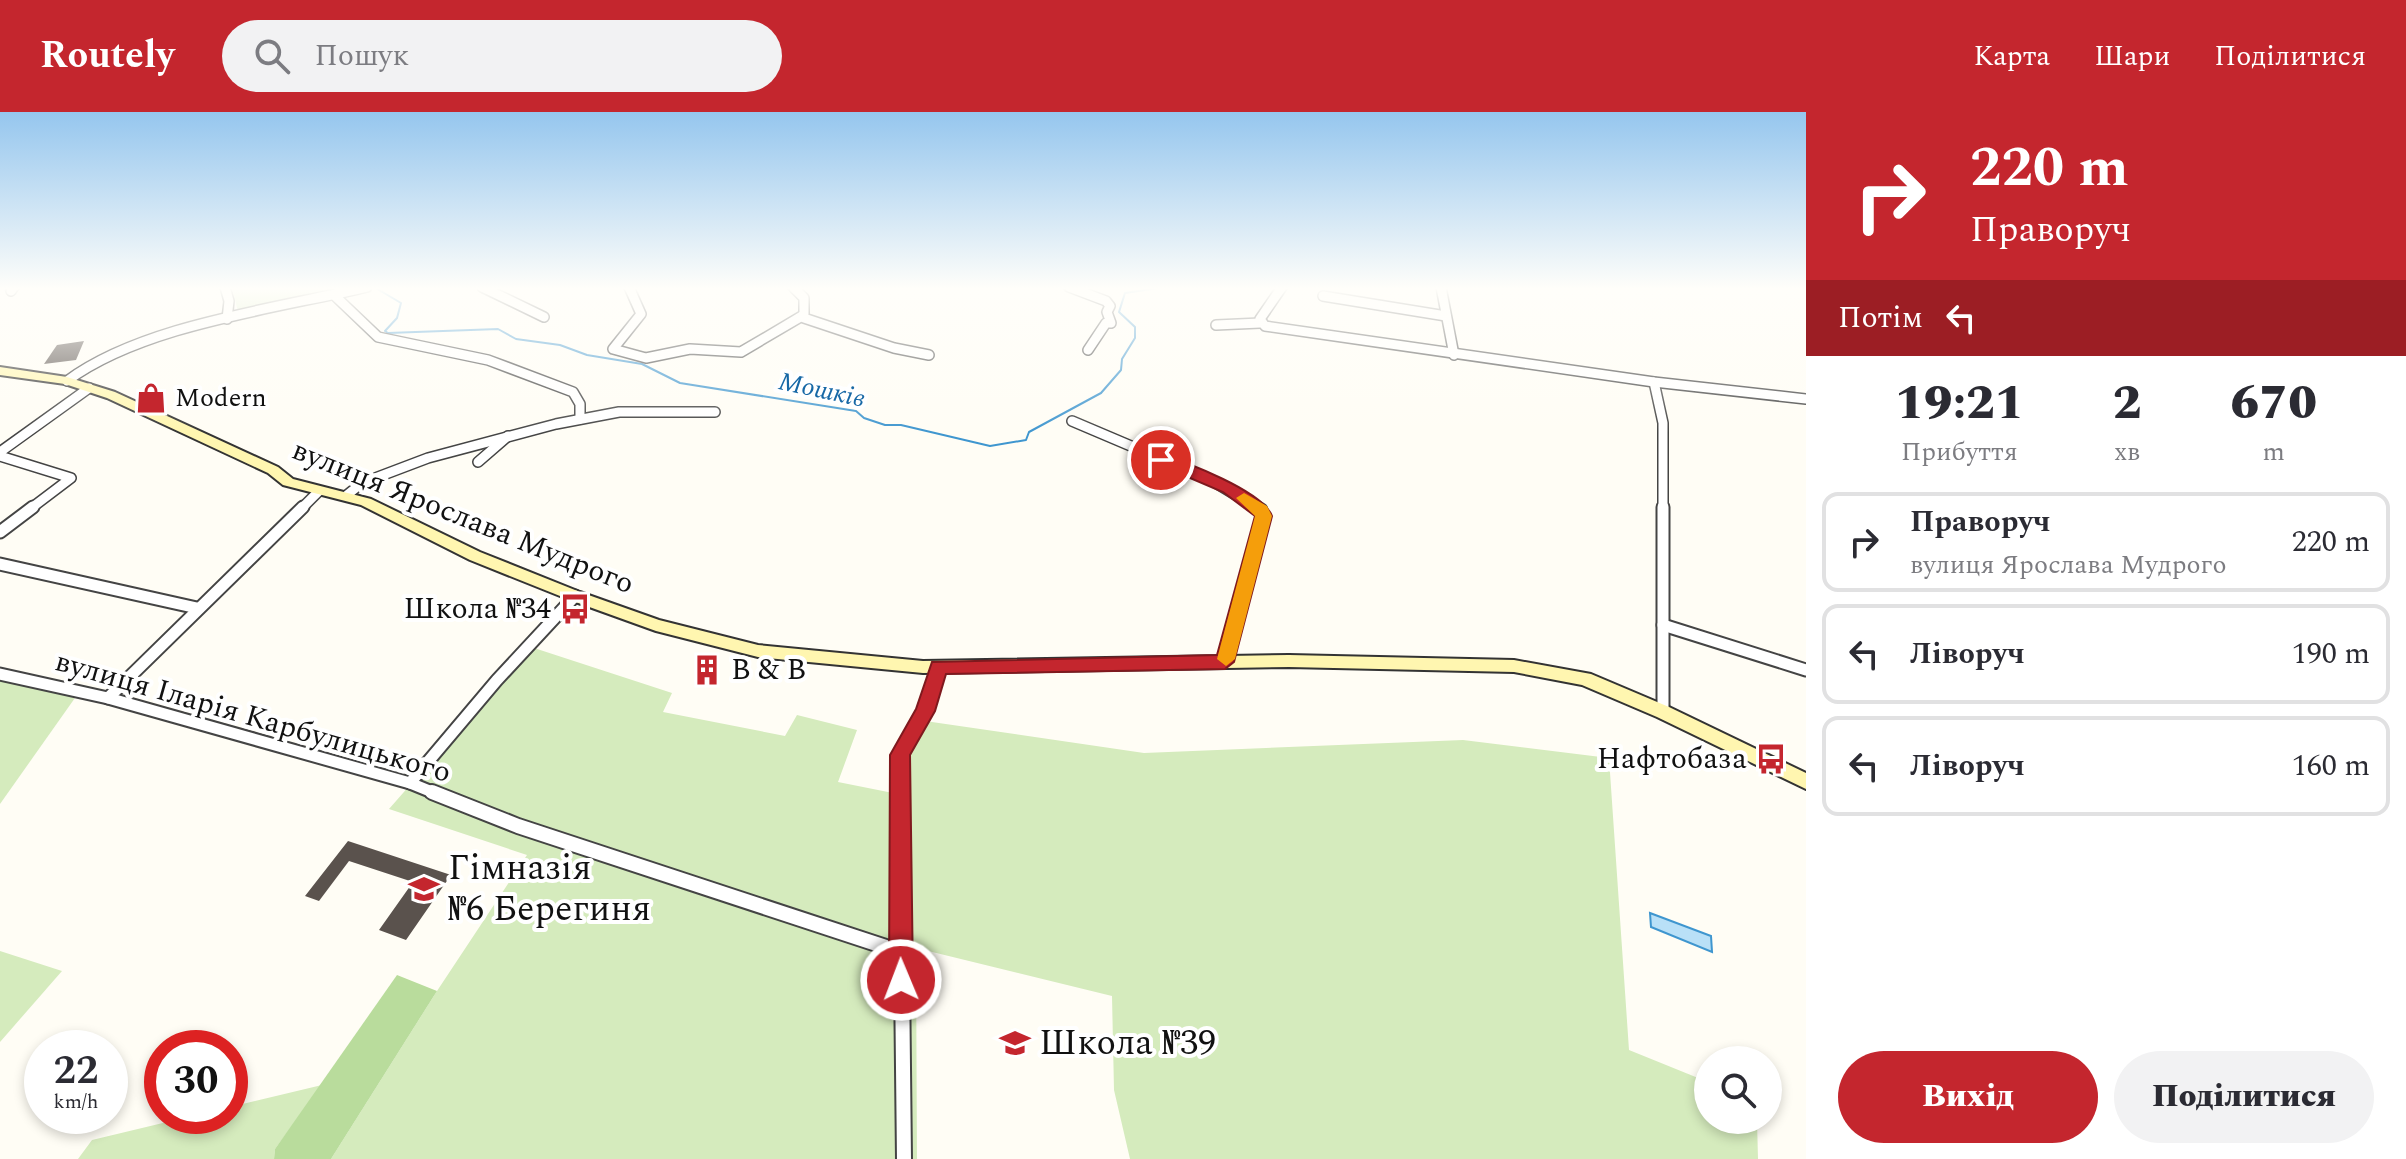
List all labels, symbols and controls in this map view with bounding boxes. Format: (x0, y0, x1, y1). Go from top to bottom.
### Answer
search box (222, 20, 782, 92)
text: Routely (40, 27, 174, 85)
text: Пошук (314, 33, 409, 79)
icon: search (250, 34, 294, 78)
text: Карта (1974, 35, 2050, 78)
text: Шари (2094, 35, 2170, 78)
text: Поділитися (2214, 35, 2366, 78)
text: 220 m (1970, 126, 2129, 211)
icon: right (1838, 144, 1942, 248)
text: Праворуч (1970, 203, 2131, 258)
text: Потім (1838, 295, 1923, 341)
icon: left (1939, 296, 1983, 340)
water label: Мошків (775, 361, 869, 419)
text: 19:21 (1895, 367, 2024, 440)
text: 2 (2113, 367, 2142, 440)
text: 670 (2231, 367, 2317, 440)
place label: Modern (175, 378, 267, 418)
shop icon: Modern (134, 381, 168, 415)
pin (1127, 426, 1195, 494)
street label: вулиця Ярослава Мудрого (285, 427, 641, 607)
text: Прибуття (1901, 432, 2018, 472)
text: хв (2114, 432, 2140, 472)
text: m (2263, 432, 2285, 472)
icon: arrive (1139, 438, 1183, 482)
text: Праворуч (1910, 499, 2050, 545)
text: 220 m (2292, 519, 2370, 565)
icon: right (1842, 520, 1886, 564)
text: вулиця Ярослава Мудрого (1910, 545, 2226, 585)
place label: Школа №34 (404, 586, 551, 632)
bus stop icon: Школа №34 (558, 592, 592, 626)
text: Ліворуч (1910, 631, 2025, 677)
text: 190 m (2292, 631, 2370, 677)
icon: left (1842, 632, 1886, 676)
street label: вулиця Іларія Карбулицького (50, 638, 456, 796)
place label: B & B (731, 647, 806, 693)
building icon: B & B (690, 653, 724, 687)
place label: Нафтобаза (1597, 736, 1747, 782)
bus stop icon: Нафтобаза (1754, 742, 1788, 776)
text: Ліворуч (1910, 743, 2025, 789)
text: 160 m (2292, 743, 2370, 789)
icon: left (1842, 744, 1886, 788)
place label: Гімназія №6 Берегиня (448, 841, 651, 937)
school or university icon: Гімназія №6 Берегиня (407, 872, 441, 906)
position arrow (859, 938, 943, 1022)
place label: Школа №39 (1039, 1016, 1216, 1071)
school or university icon: Школа №39 (998, 1026, 1032, 1060)
speed limit sign: 30 (144, 1030, 248, 1134)
text: 22 (54, 1041, 98, 1102)
map controls (1694, 1046, 1782, 1134)
button: search (1694, 1046, 1782, 1134)
button: Вихід (1838, 1051, 2098, 1143)
button: Поділитися (2114, 1051, 2374, 1143)
text: km/h (54, 1087, 99, 1117)

